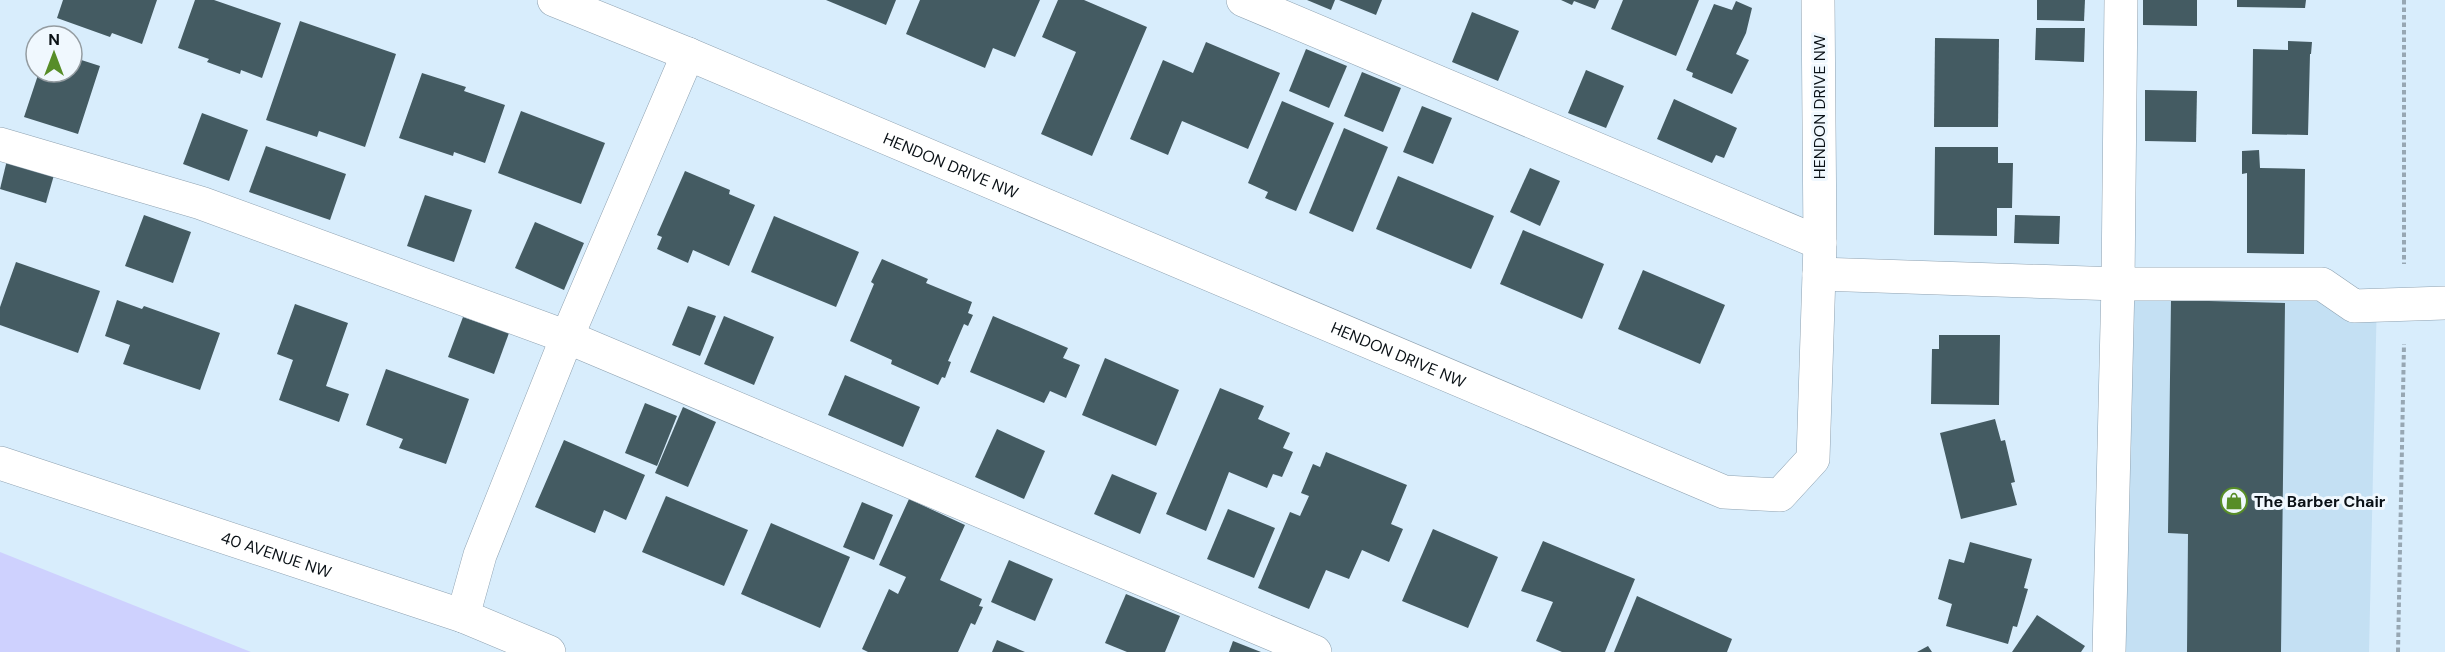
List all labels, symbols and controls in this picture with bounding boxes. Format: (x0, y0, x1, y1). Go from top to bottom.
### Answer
north arrow (24, 24, 84, 84)
text: N (48, 29, 60, 50)
street label: HENDON DRIVE NW (1809, 34, 1830, 179)
street label: HENDON DRIVE NW (880, 128, 1022, 204)
street label: HENDON DRIVE NW (1328, 317, 1470, 393)
shop icon: The Barber Chair (2219, 486, 2249, 516)
place label: The Barber Chair (2254, 491, 2386, 512)
street label: 40 AVENUE NW (218, 527, 335, 583)

